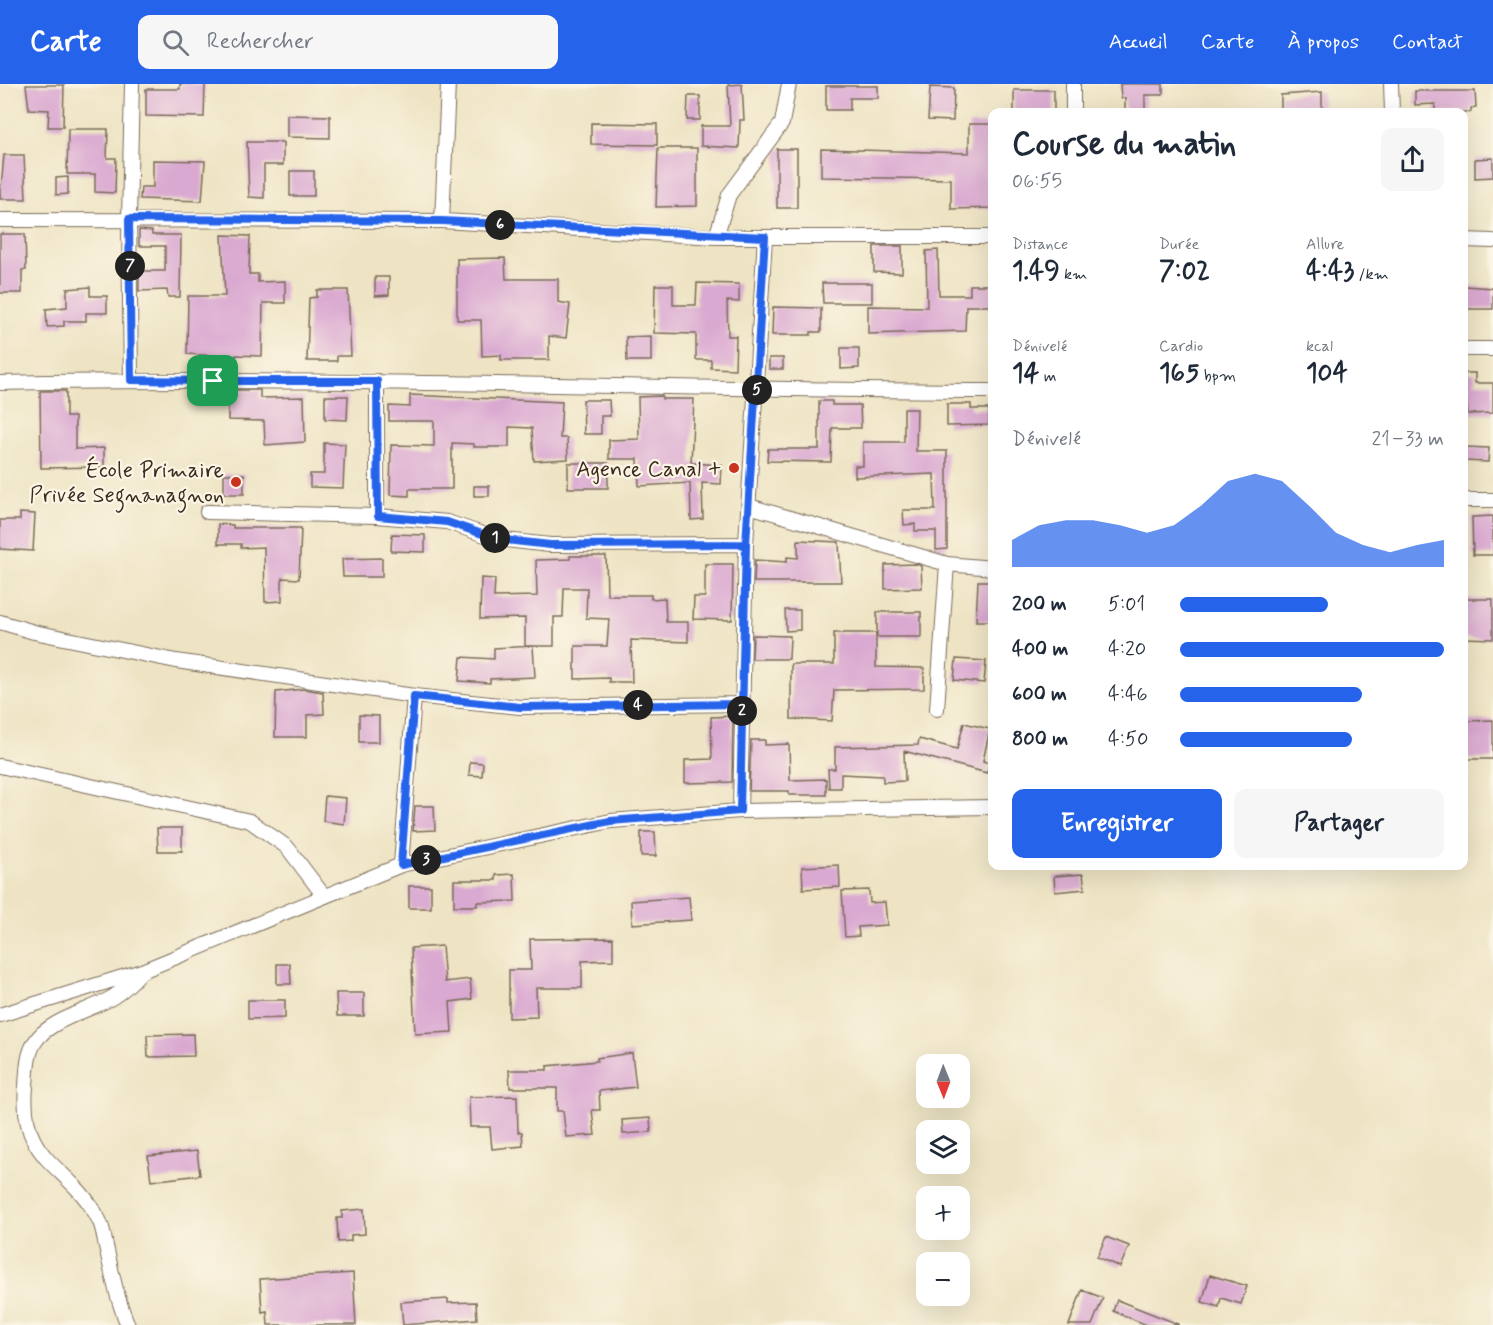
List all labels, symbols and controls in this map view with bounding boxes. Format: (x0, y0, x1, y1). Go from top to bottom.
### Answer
search box (138, 15, 558, 69)
text: Carte (30, 24, 102, 61)
icon: search (159, 26, 192, 59)
text: Rechercher (207, 28, 314, 56)
text: Accueil (1109, 28, 1168, 56)
text: Carte (1201, 28, 1255, 56)
text: À propos (1288, 28, 1359, 56)
text: Contact (1392, 28, 1463, 56)
text: Course du matin (1012, 123, 1236, 167)
button: share (1381, 128, 1444, 191)
text: 06:55 (1012, 168, 1062, 195)
pin: 6 (485, 210, 515, 240)
text: 6 (496, 214, 504, 235)
text: Distance (1012, 234, 1068, 255)
text: Durée (1159, 234, 1199, 255)
text: Allure (1306, 234, 1344, 255)
pin: 7 (115, 251, 145, 281)
text: 7 (125, 255, 135, 276)
text: 1.49 (1012, 255, 1060, 289)
text: 7:02 (1159, 255, 1210, 289)
text: 4:43 (1306, 255, 1354, 289)
text: km (1060, 264, 1087, 285)
text: /km (1354, 264, 1389, 285)
text: Dénivelé (1012, 336, 1067, 357)
text: Cardio (1159, 336, 1203, 357)
text: kcal (1306, 336, 1333, 357)
pin (187, 355, 238, 406)
text: 14 (1012, 357, 1039, 391)
text: 165 (1159, 357, 1199, 391)
text: 104 (1306, 357, 1348, 391)
icon: arrive (196, 364, 229, 397)
text: m (1039, 366, 1056, 387)
text: bpm (1199, 366, 1236, 387)
pin: 5 (742, 375, 772, 405)
text: 5 (752, 379, 762, 400)
text: Dénivelé (1012, 426, 1081, 453)
text: 21–33 m (1371, 426, 1444, 453)
place label: École Primaire Privée Segnanagnon (30, 456, 224, 513)
place label: Agence Canal + (576, 456, 722, 485)
marker: Agence Canal + (727, 461, 741, 475)
marker: École Primaire Privée Segnanagnon (229, 475, 243, 489)
pin: 1 (480, 523, 510, 553)
text: 1 (491, 527, 499, 548)
text: 200 m (1012, 591, 1067, 618)
text: 5:01 (1108, 591, 1145, 618)
text: 400 m (1012, 636, 1068, 663)
text: 4:20 (1108, 636, 1146, 663)
text: 600 m (1012, 681, 1067, 708)
text: 4:46 (1108, 681, 1148, 708)
pin: 4 (623, 690, 653, 720)
text: 4 (633, 694, 643, 715)
pin: 2 (727, 696, 757, 726)
text: 2 (738, 700, 746, 721)
text: 800 m (1012, 726, 1068, 753)
text: 4:50 (1108, 726, 1148, 753)
button: Enregistrer (1012, 789, 1222, 858)
button: Partager (1234, 789, 1444, 858)
pin: 3 (411, 845, 441, 875)
text: 3 (422, 849, 430, 870)
north arrow (916, 1054, 970, 1108)
map controls (916, 1054, 970, 1306)
button: layers (916, 1120, 970, 1174)
button: + (916, 1186, 970, 1240)
button: − (916, 1252, 970, 1306)

